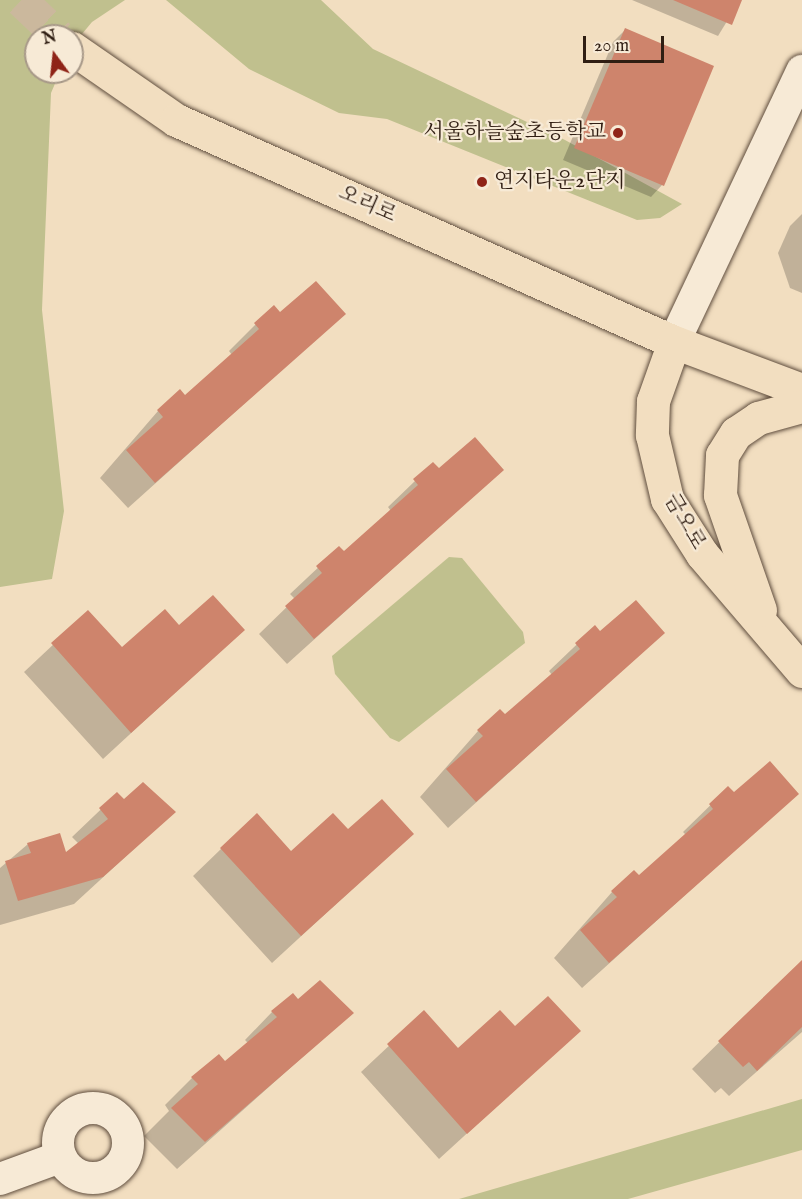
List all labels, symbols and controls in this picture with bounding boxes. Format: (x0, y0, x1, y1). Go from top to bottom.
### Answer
north arrow (24, 24, 84, 84)
scale bar (586, 24, 667, 62)
text: N (41, 27, 59, 50)
text: 20 m (594, 35, 629, 58)
place label: 서울하늘숲초등학교 (423, 120, 606, 146)
marker: 서울하늘숲초등학교 (611, 126, 625, 140)
place label: 연지타운2단지 (494, 169, 626, 195)
marker: 연지타운2단지 (475, 175, 489, 189)
street label: 오리로 (334, 181, 400, 229)
street label: 금오로 (658, 489, 710, 555)

